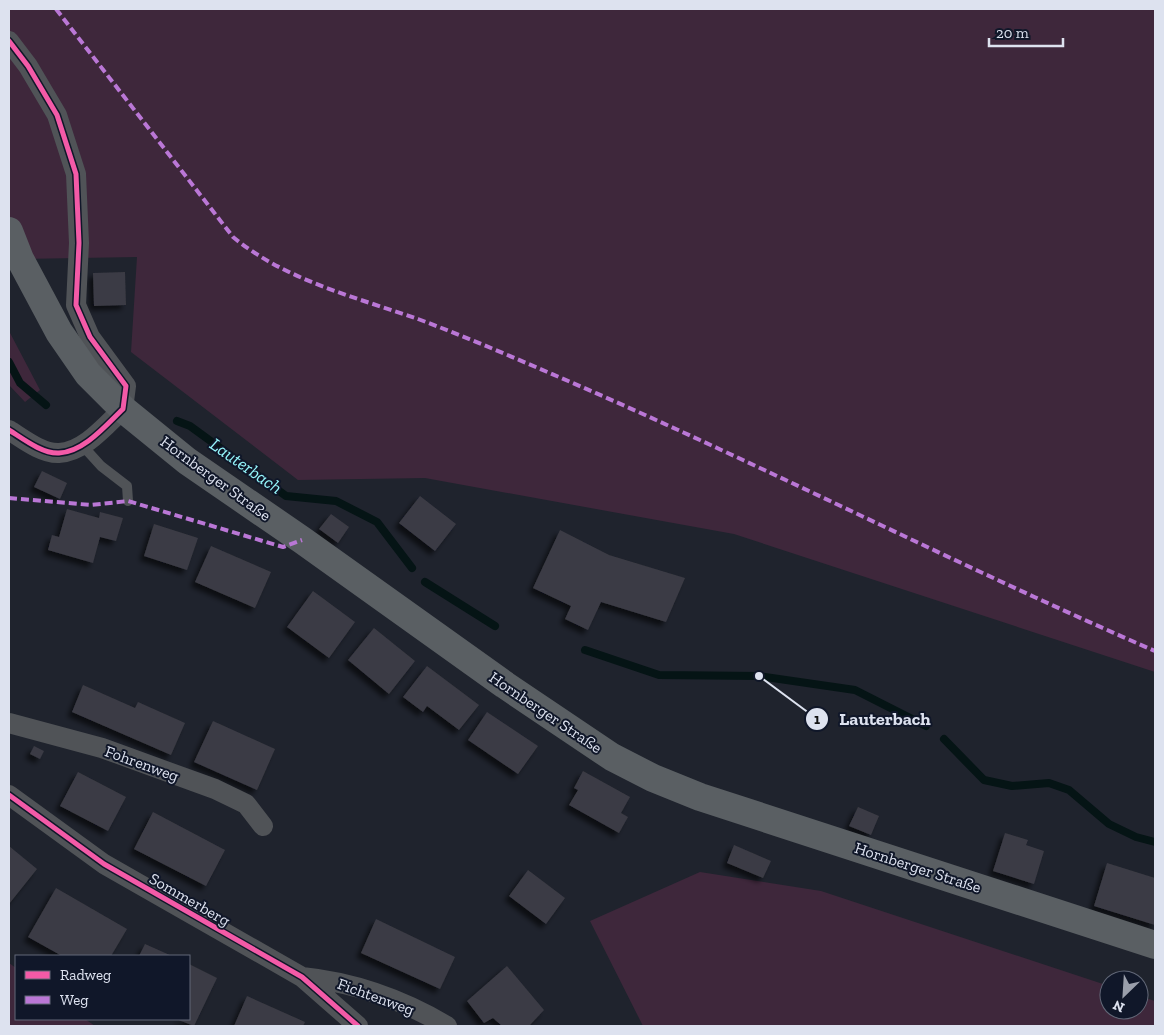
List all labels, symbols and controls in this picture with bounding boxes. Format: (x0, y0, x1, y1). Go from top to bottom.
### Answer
scale bar (989, 15, 1063, 47)
text: 20 m (996, 24, 1029, 42)
street label: Hornberger Straße (157, 432, 275, 525)
water label: Lauterbach (206, 433, 286, 499)
street label: Hornberger Straße (486, 668, 606, 757)
callout: Lauterbach (804, 702, 941, 735)
text: Lauterbach (839, 708, 931, 730)
text: 1 (814, 710, 820, 728)
street label: Fohrenweg (102, 741, 182, 786)
street label: Hornberger Straße (852, 838, 983, 897)
street label: Sommerberg (146, 869, 234, 930)
legend (15, 955, 190, 1020)
text: Radweg (60, 966, 111, 984)
north arrow (1099, 970, 1149, 1020)
street label: Fichtenweg (335, 974, 417, 1019)
text: Weg (60, 991, 89, 1009)
text: N (1110, 996, 1127, 1016)

